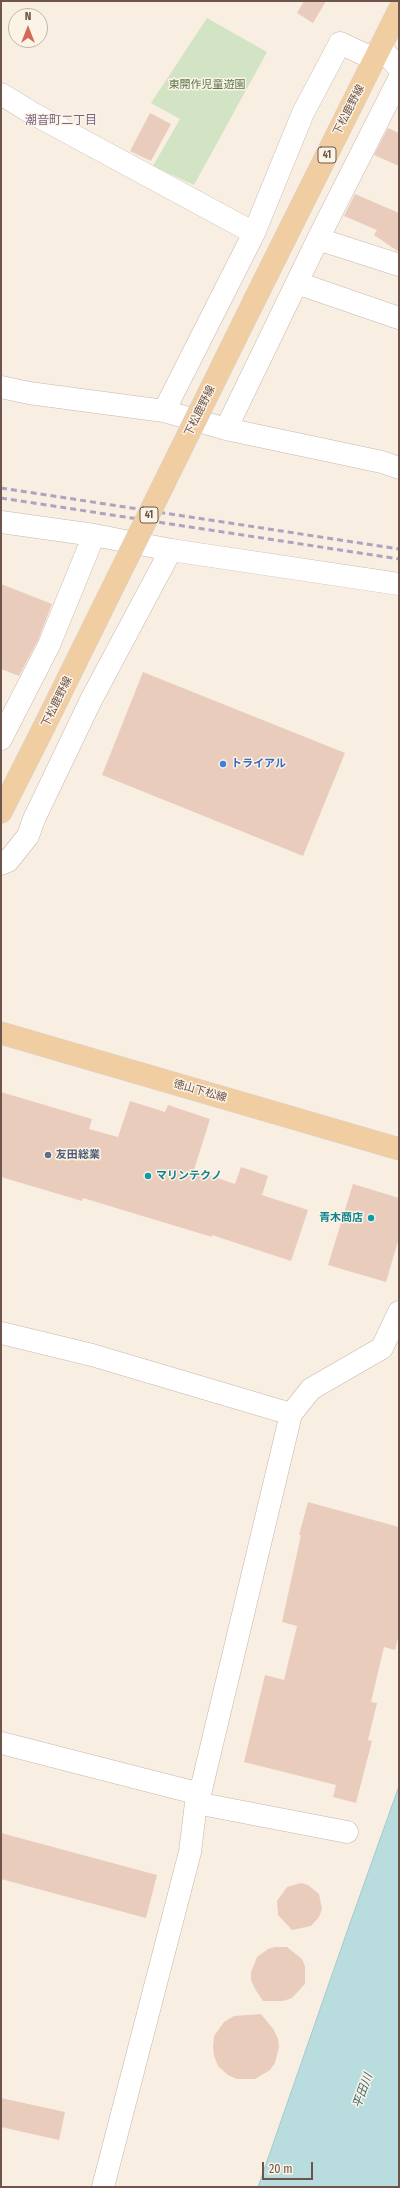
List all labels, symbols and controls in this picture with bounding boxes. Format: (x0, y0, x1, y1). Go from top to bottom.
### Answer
north arrow (8, 8, 48, 48)
text: N (25, 10, 31, 23)
park label: 東開作児童遊園 (169, 78, 245, 92)
street label: 下松鹿野線 (331, 83, 367, 137)
district label: 潮音町二丁目 (25, 114, 97, 128)
road number: 41 (318, 147, 336, 163)
street label: 下松鹿野線 (182, 383, 218, 439)
road number: 41 (140, 507, 158, 523)
street label: 下松鹿野線 (39, 674, 75, 730)
place label: トライアル (231, 757, 286, 771)
marker: トライアル (218, 759, 228, 769)
street label: 徳山下松線 (172, 1077, 228, 1105)
place label: 友田総業 (56, 1148, 100, 1162)
marker: 友田総業 (43, 1150, 53, 1160)
place label: マリンテクノ (156, 1169, 222, 1183)
marker: マリンテクノ (143, 1171, 153, 1181)
place label: 青木商店 (319, 1211, 363, 1225)
marker: 青木商店 (366, 1213, 376, 1223)
water label: 平田川 (350, 2072, 376, 2110)
scale bar (264, 2154, 315, 2180)
text: 20 m (269, 2162, 293, 2176)

